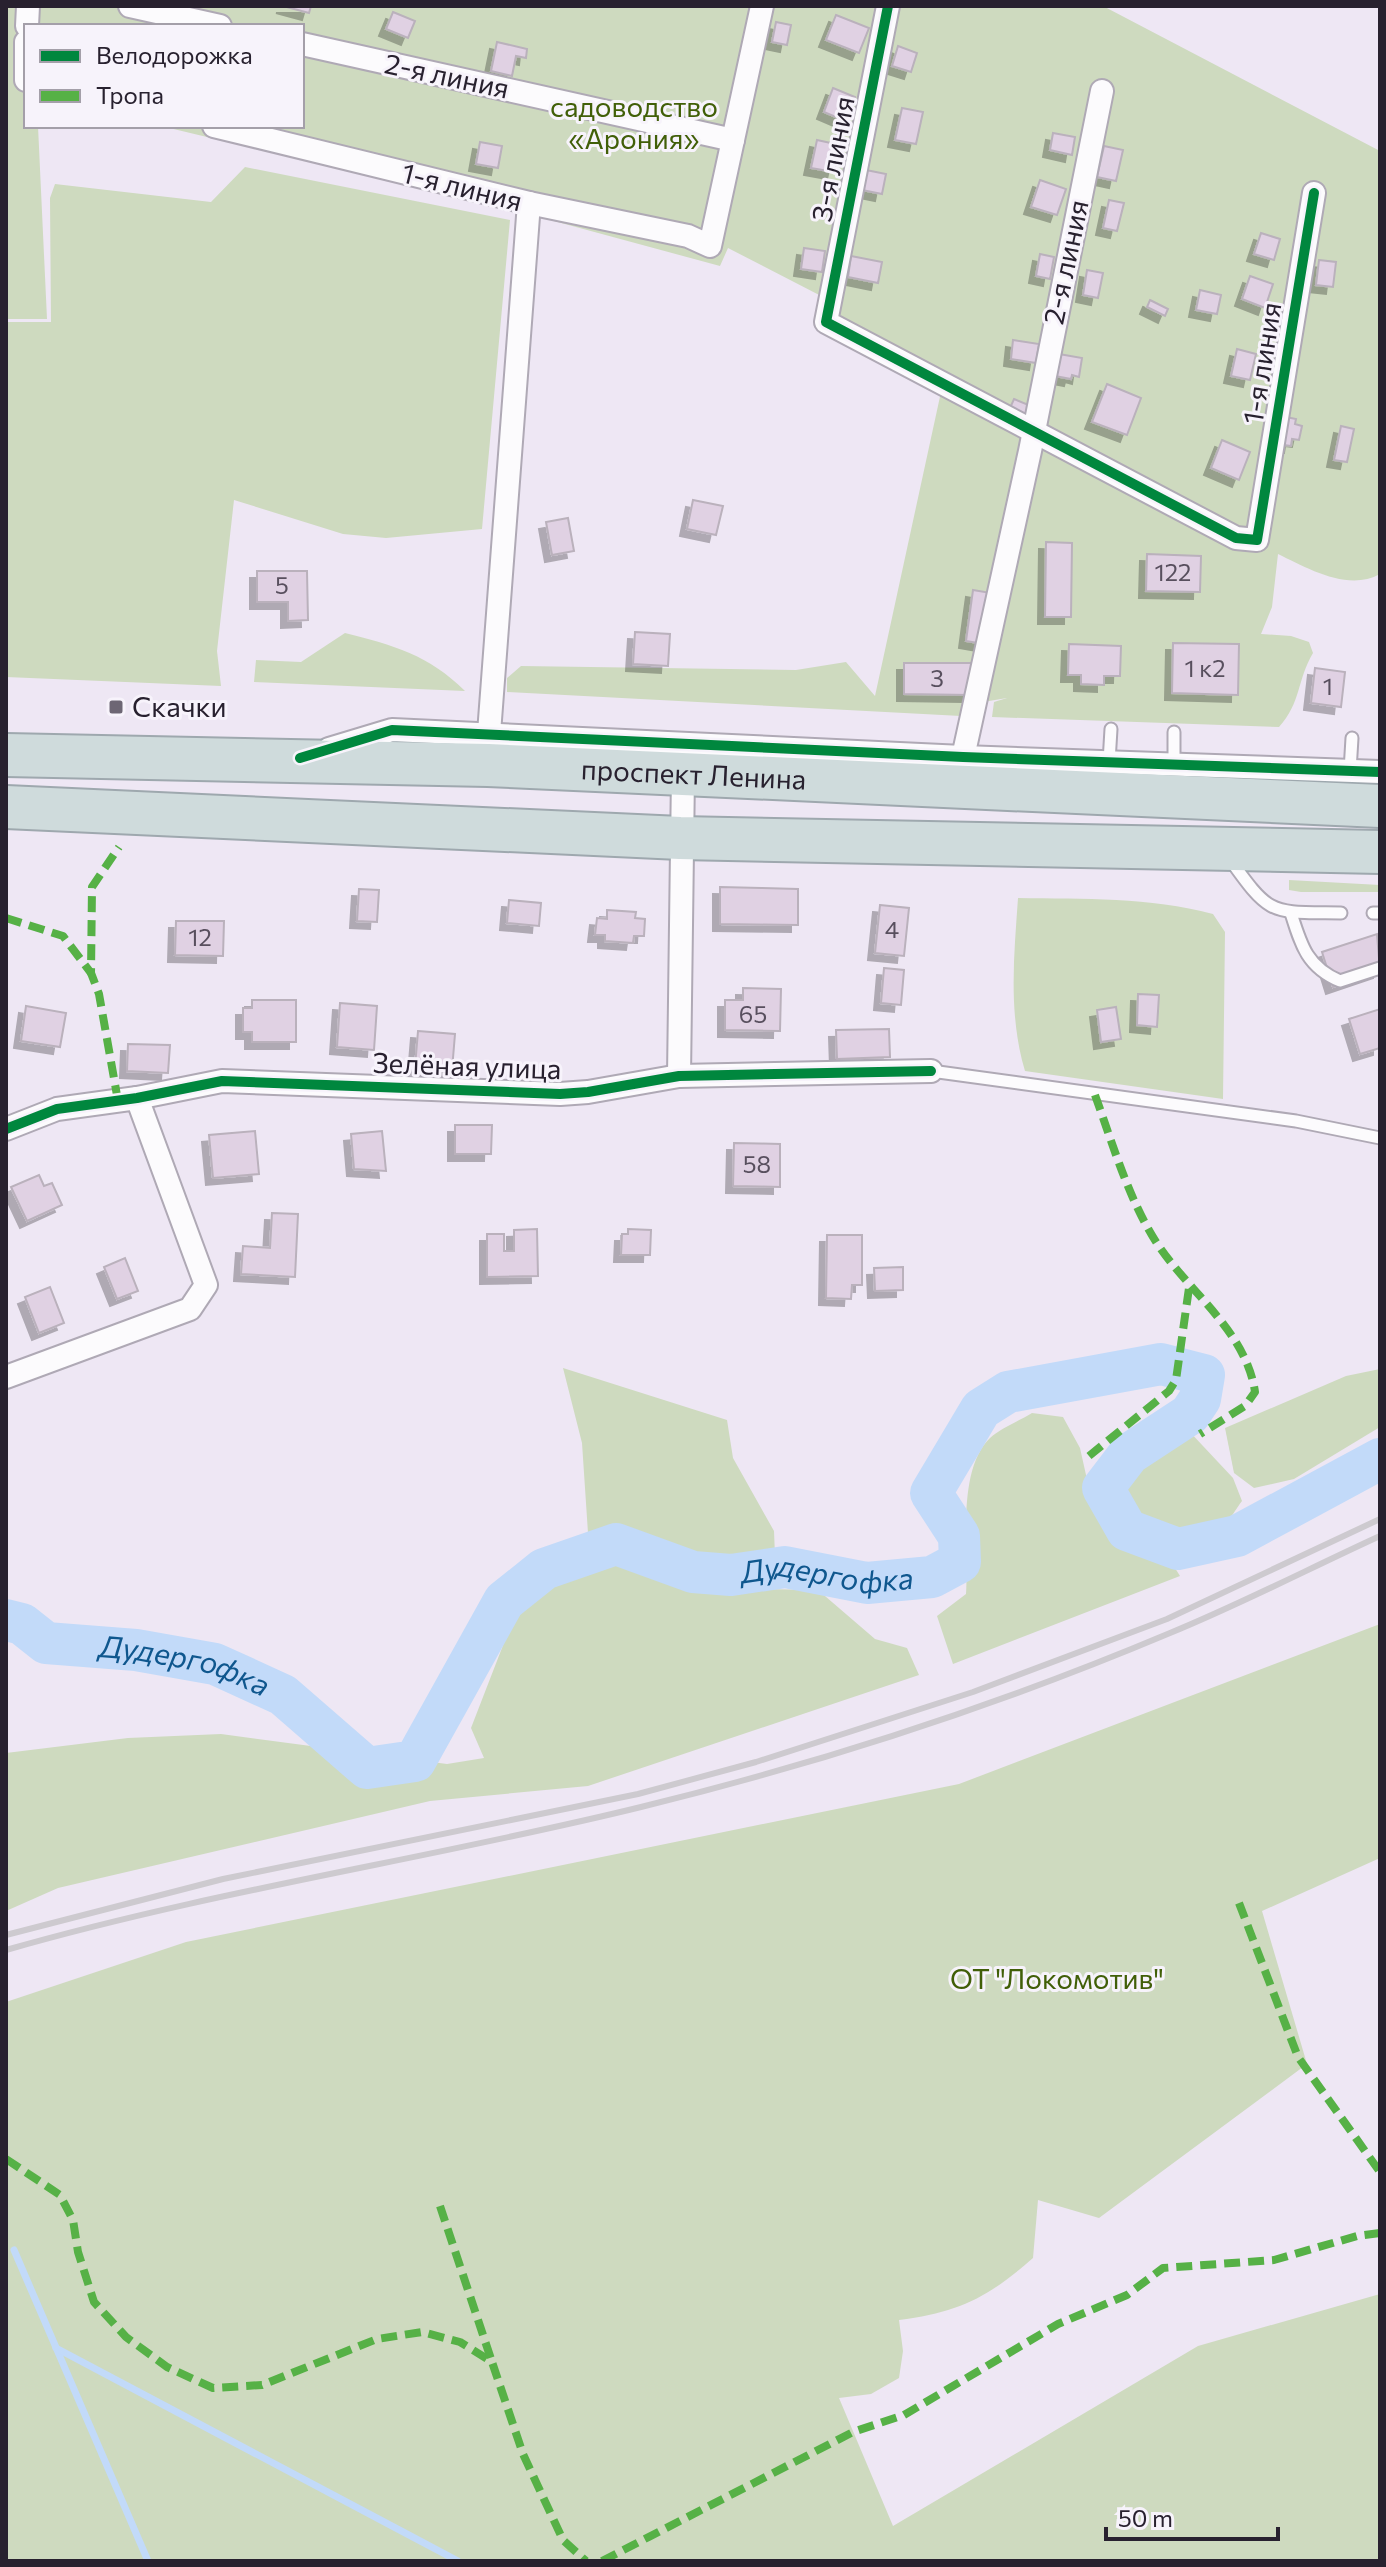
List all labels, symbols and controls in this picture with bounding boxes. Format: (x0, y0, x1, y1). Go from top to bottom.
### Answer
legend (24, 24, 304, 128)
text: Велодорожка (96, 40, 253, 69)
street label: 2-я линия (382, 45, 513, 105)
text: Тропа (96, 80, 164, 109)
park label: садоводство «Арония» (550, 89, 718, 155)
street label: 3-я линия (803, 93, 861, 224)
street label: 1-я линия (399, 155, 526, 217)
street label: 2-я линия (1035, 196, 1095, 327)
street label: 1-я линия (1235, 300, 1287, 426)
house number: 122 (1155, 557, 1191, 586)
house number: 5 (275, 570, 289, 599)
house number: 1 к2 (1184, 653, 1226, 682)
house number: 3 (930, 663, 944, 692)
house number: 1 (1323, 671, 1333, 700)
place label: Скачки (132, 689, 227, 723)
marker: Скачки (107, 698, 125, 716)
street label: проспект Ленина (580, 751, 807, 796)
house number: 4 (885, 914, 899, 943)
house number: 12 (188, 922, 212, 951)
house number: 65 (739, 999, 767, 1028)
street label: Зелёная улица (372, 1045, 562, 1085)
house number: 58 (743, 1149, 771, 1178)
water label: Дудергофка (735, 1545, 915, 1600)
water label: Дудергофка (95, 1626, 276, 1703)
park label: ОТ "Локомотив" (950, 1961, 1164, 1995)
scale bar (1106, 2491, 1278, 2541)
text: 50 m (1118, 2503, 1173, 2532)

